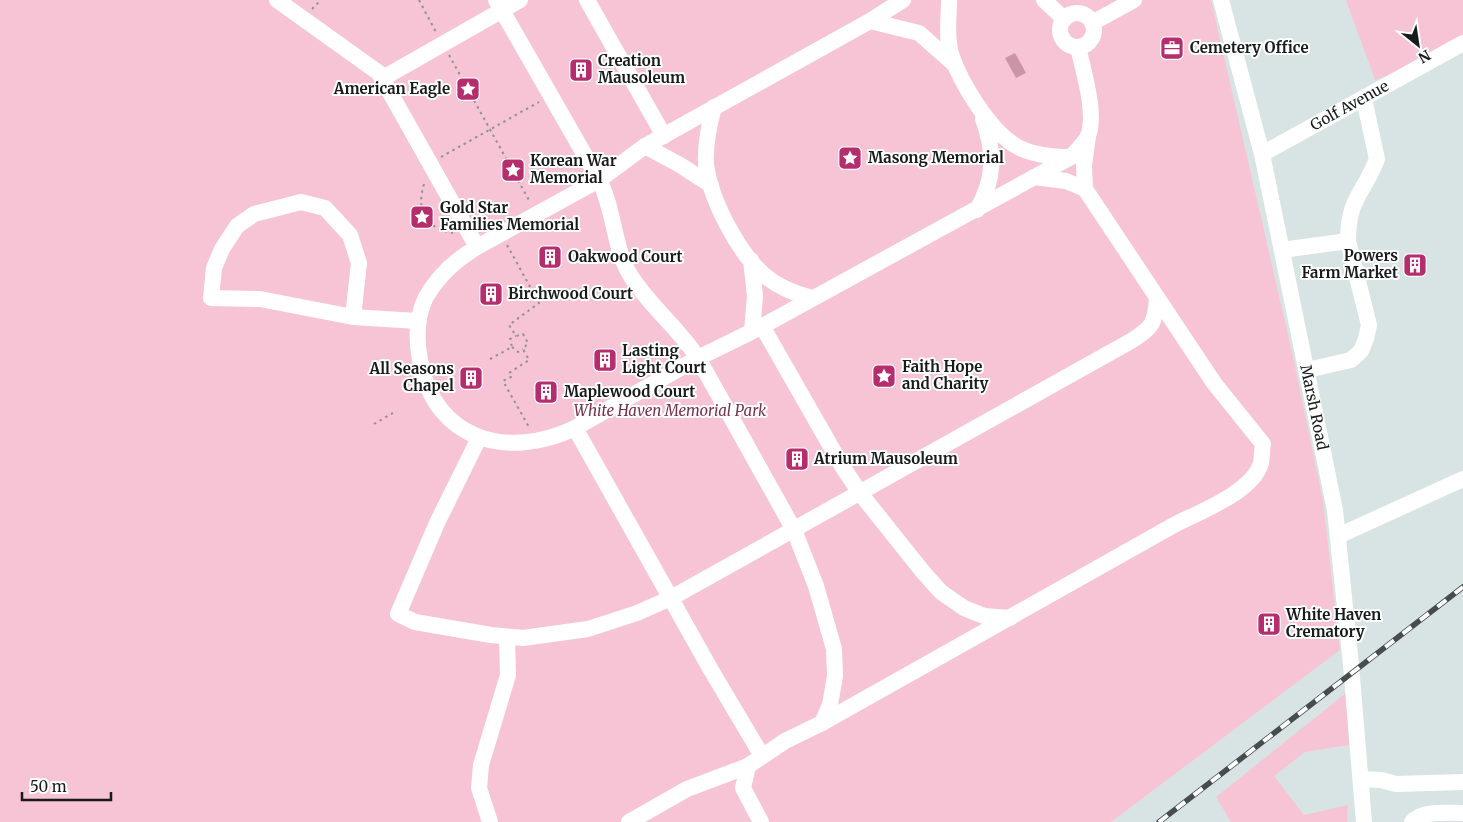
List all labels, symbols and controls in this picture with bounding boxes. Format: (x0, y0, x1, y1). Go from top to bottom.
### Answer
north arrow (1393, 20, 1443, 70)
office icon: Cemetery Office (1159, 35, 1185, 61)
place label: Cemetery Office (1190, 38, 1309, 57)
text: N (1415, 46, 1434, 67)
place label: Creation Mausoleum (598, 51, 685, 87)
building icon: Creation Mausoleum (568, 57, 594, 83)
place icon: American Eagle (455, 76, 481, 102)
street label: Golf Avenue (1307, 76, 1392, 134)
place label: American Eagle (333, 79, 450, 98)
place icon: Masong Memorial (837, 145, 863, 171)
place label: Masong Memorial (868, 148, 1004, 167)
place label: Korean War Memorial (530, 151, 617, 187)
place icon: Korean War Memorial (500, 157, 526, 183)
place label: Gold Star Families Memorial (440, 198, 579, 234)
place icon: Gold Star Families Memorial (409, 204, 435, 230)
building icon: Oakwood Court (537, 244, 563, 270)
place label: Powers Farm Market (1301, 246, 1398, 282)
place label: Oakwood Court (568, 247, 683, 266)
building icon: Powers Farm Market (1402, 252, 1428, 278)
building icon: Birchwood Court (478, 281, 504, 307)
place label: Birchwood Court (508, 284, 633, 303)
place label: Lasting Light Court (622, 341, 706, 377)
building icon: Lasting Light Court (592, 347, 618, 373)
place label: Faith Hope and Charity (902, 357, 989, 393)
place label: All Seasons Chapel (368, 359, 454, 395)
place icon: Faith Hope and Charity (871, 363, 897, 389)
street label: Marsh Road (1296, 363, 1332, 452)
building icon: All Seasons Chapel (458, 365, 484, 391)
building icon: Maplewood Court (533, 379, 559, 405)
place label: Maplewood Court (564, 382, 695, 401)
park label: White Haven Memorial Park (574, 401, 767, 420)
building icon: Atrium Mausoleum (784, 446, 810, 472)
place label: Atrium Mausoleum (813, 449, 958, 468)
place label: White Haven Crematory (1285, 605, 1381, 641)
building icon: White Haven Crematory (1256, 611, 1282, 637)
scale bar (22, 770, 111, 802)
text: 50 m (30, 777, 67, 796)

